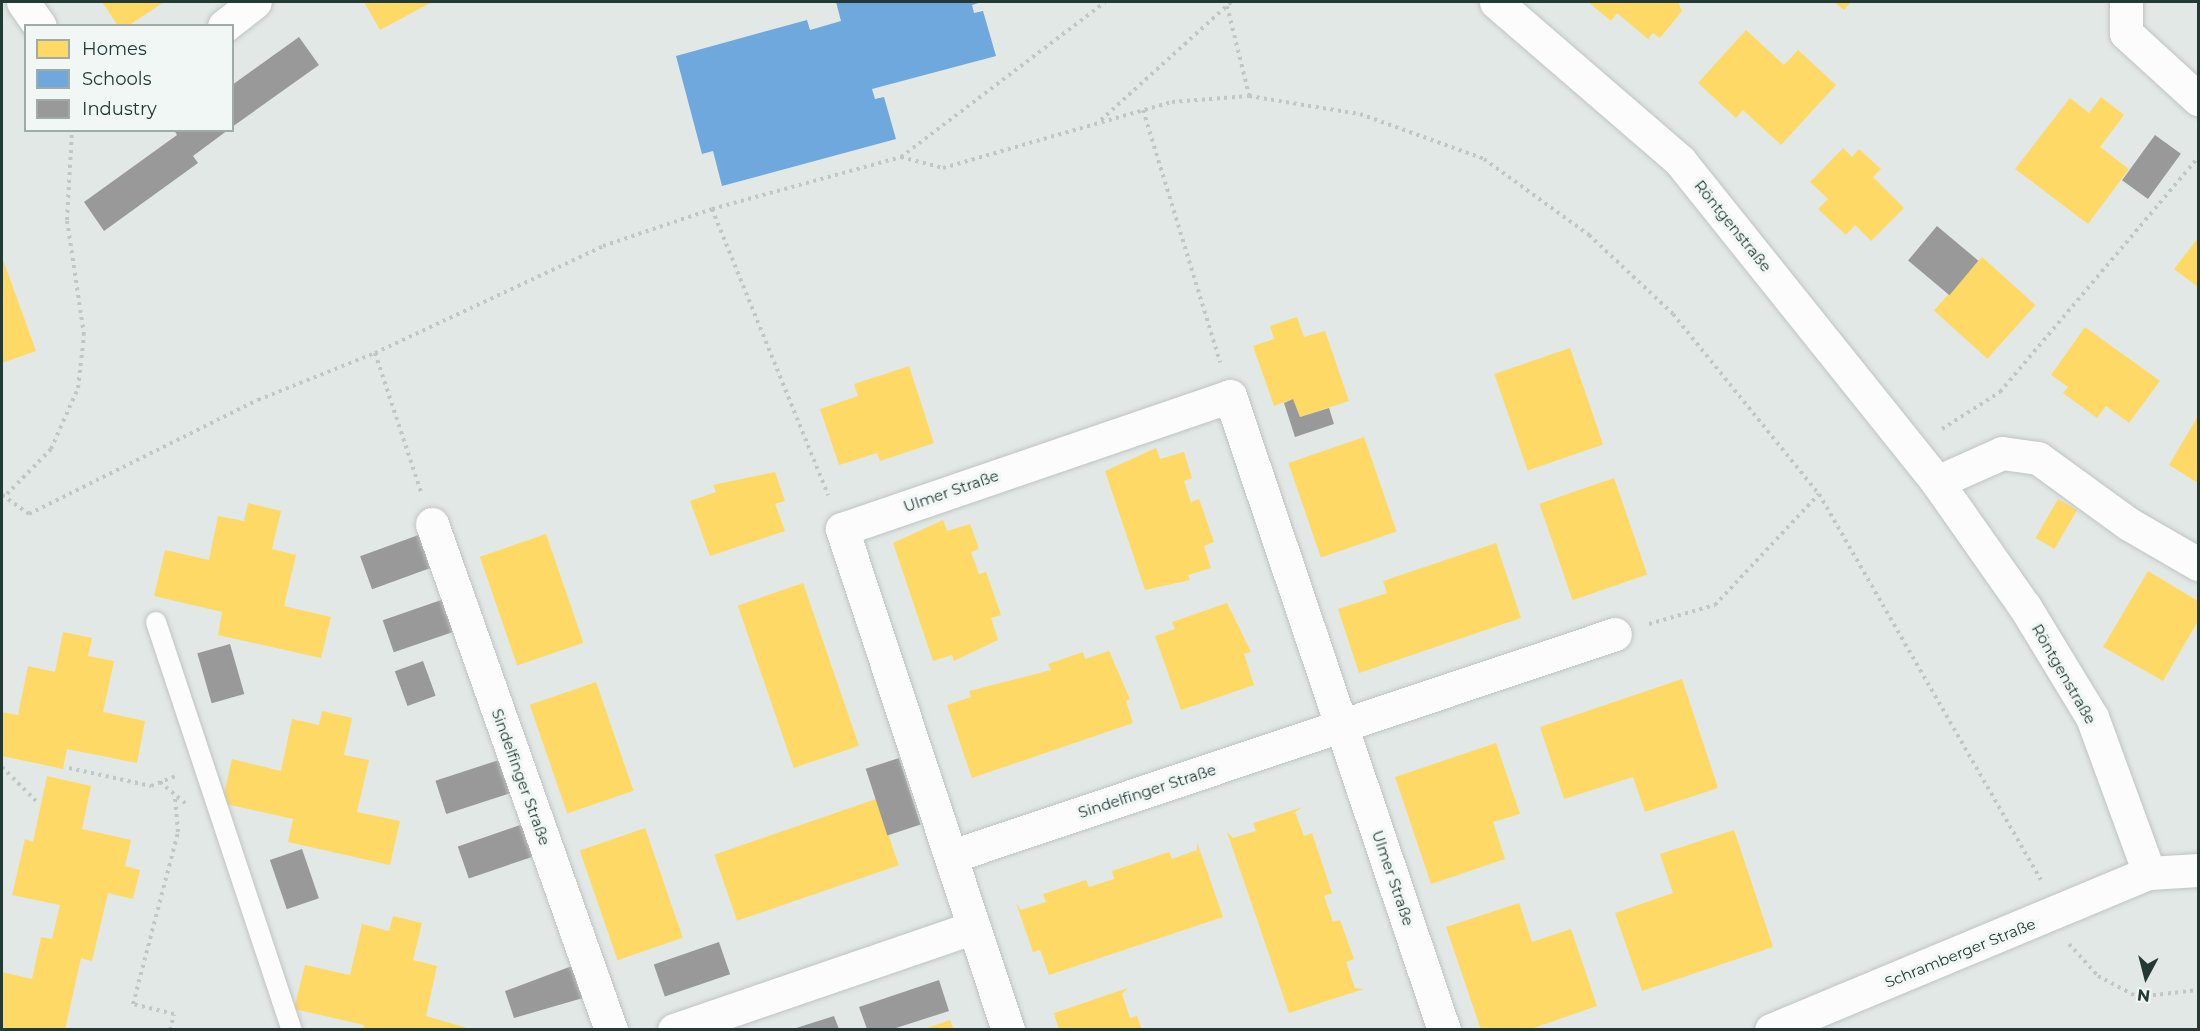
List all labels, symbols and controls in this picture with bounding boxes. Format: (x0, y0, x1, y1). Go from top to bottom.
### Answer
legend (24, 24, 234, 132)
text: Homes (82, 38, 147, 60)
text: Schools (82, 68, 151, 90)
text: Industry (82, 98, 157, 120)
street label: Röntgenstraße (1691, 177, 1775, 275)
street label: Ulmer Straße (901, 466, 1001, 516)
street label: Röntgenstraße (2028, 621, 2100, 727)
street label: Sindelfinger Straße (488, 706, 554, 848)
street label: Sindelfinger Straße (1076, 760, 1218, 822)
street label: Ulmer Straße (1368, 828, 1418, 928)
street label: Schramberger Straße (1882, 915, 2038, 991)
north arrow (2116, 947, 2176, 1007)
text: N (2136, 985, 2151, 1006)

